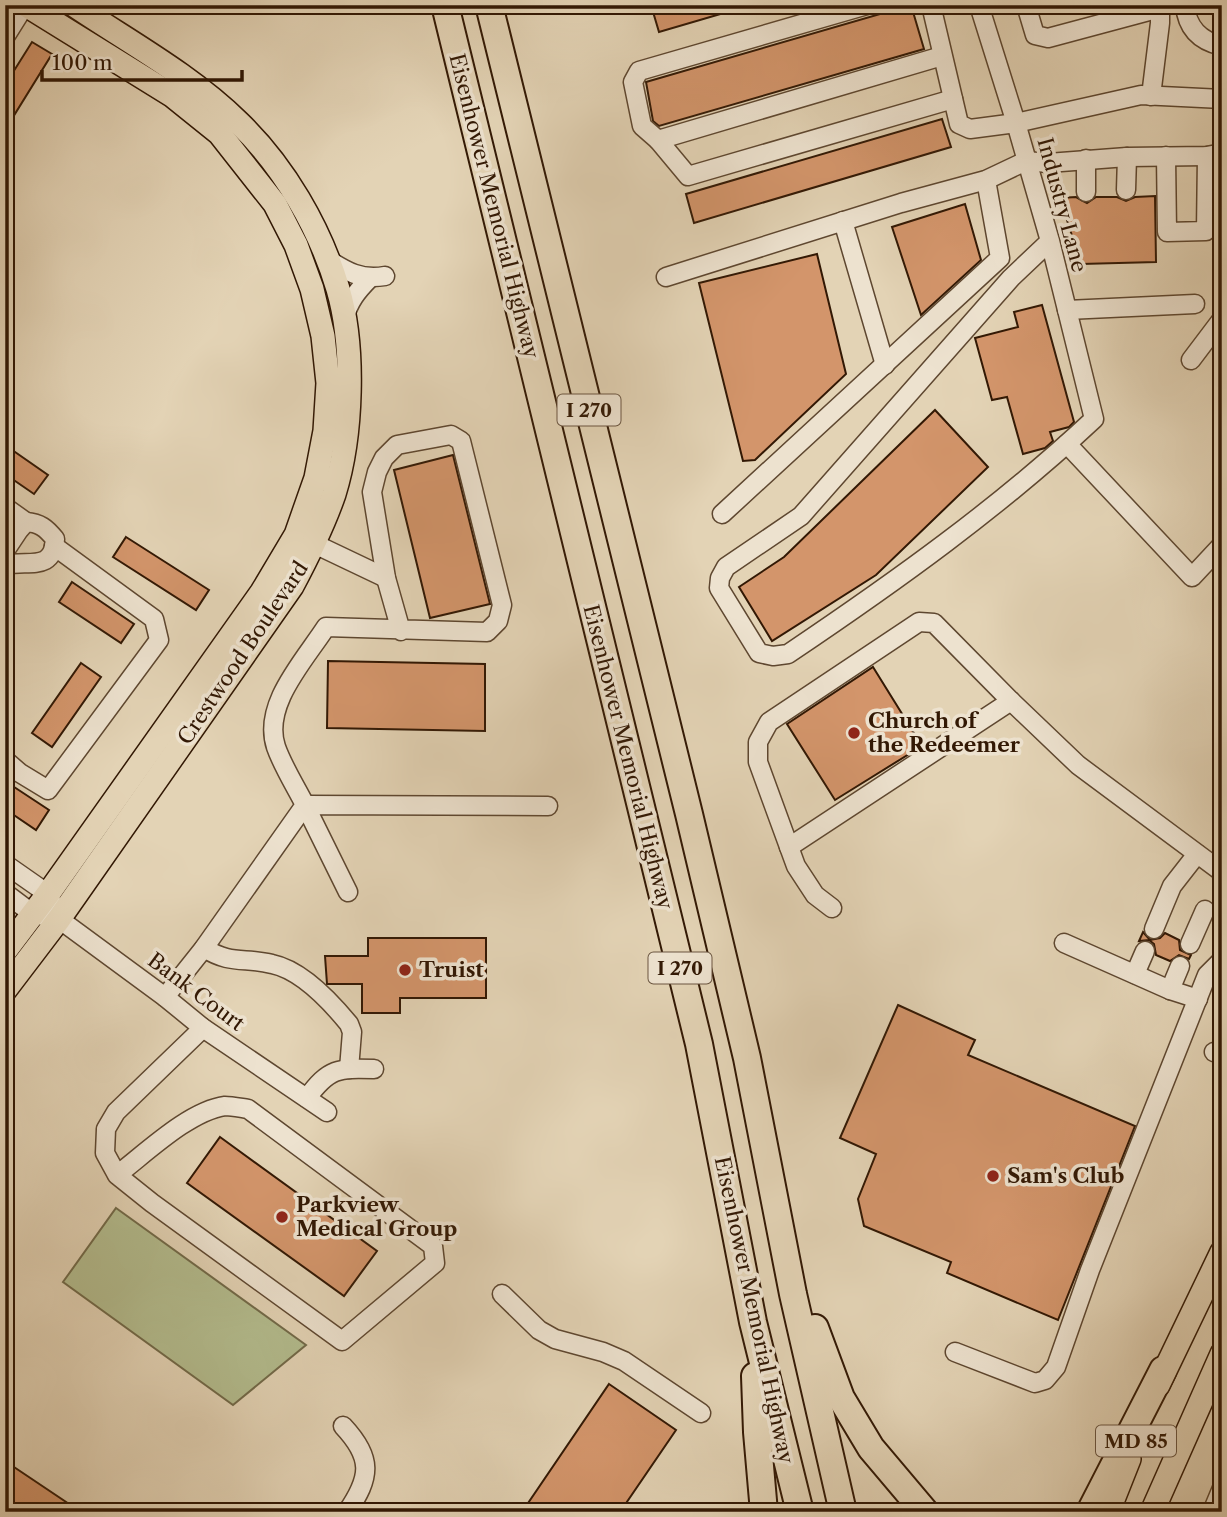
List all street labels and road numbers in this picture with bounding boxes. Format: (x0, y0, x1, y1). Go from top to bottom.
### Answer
street label: Eisenhower Memorial Highway (444, 51, 545, 361)
street label: Industry Lane (1032, 135, 1092, 275)
road number: I 270 (558, 394, 620, 426)
street label: Crestwood Boulevard (172, 556, 313, 749)
street label: Eisenhower Memorial Highway (578, 602, 679, 912)
street label: Bank Court (143, 947, 250, 1036)
road number: I 270 (648, 952, 712, 984)
street label: Eisenhower Memorial Highway (710, 1154, 799, 1466)
road number: MD 85 (1096, 1426, 1176, 1456)

